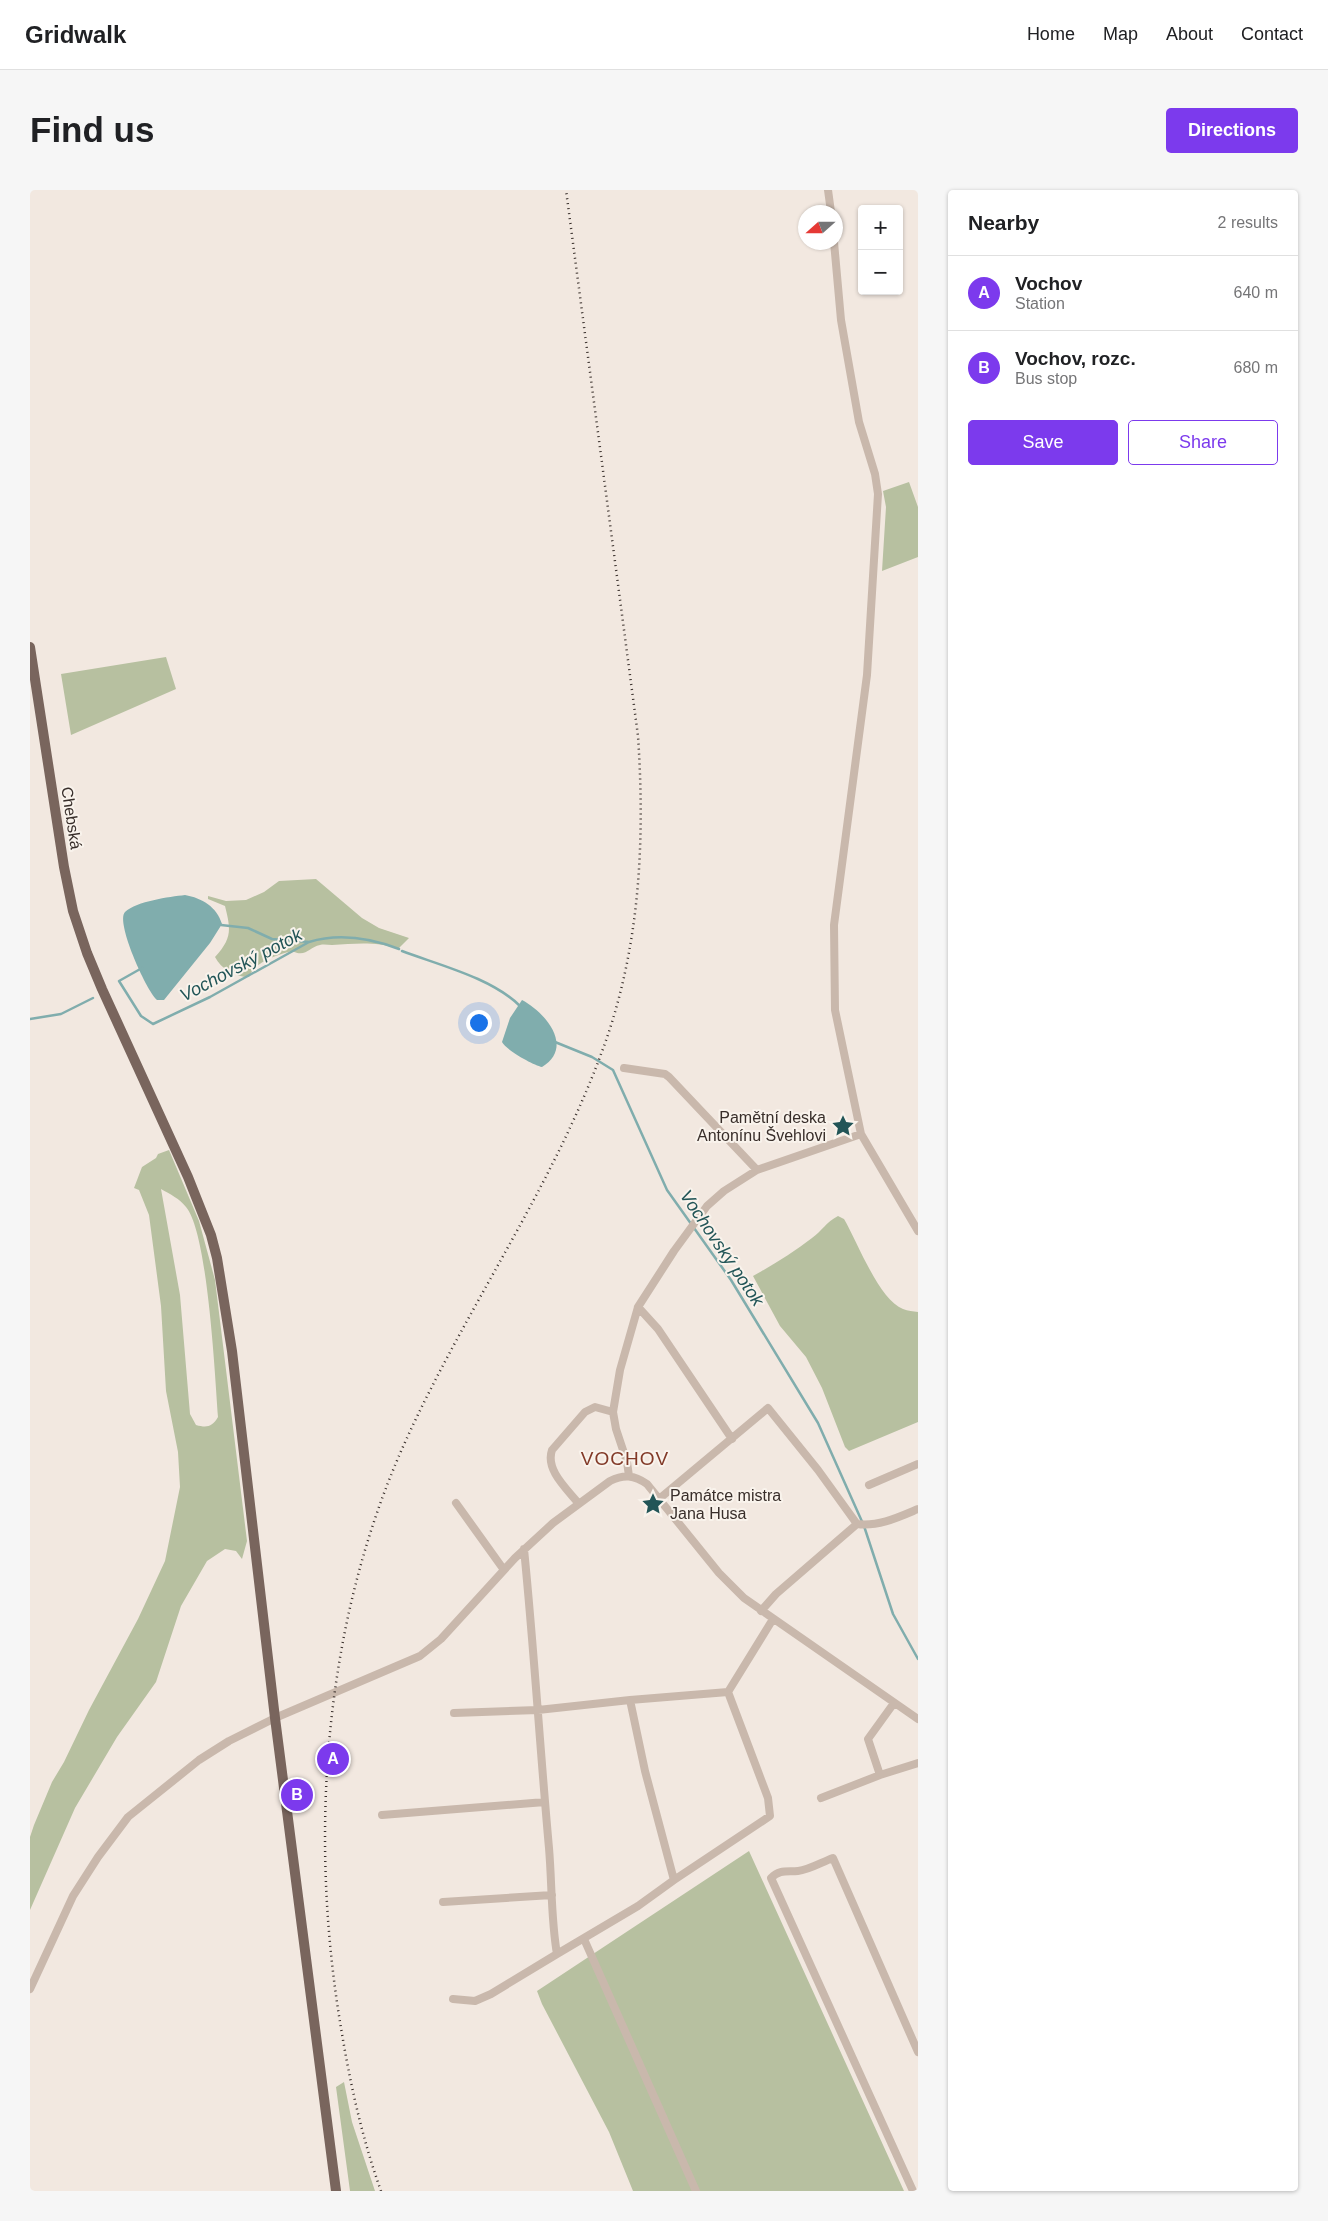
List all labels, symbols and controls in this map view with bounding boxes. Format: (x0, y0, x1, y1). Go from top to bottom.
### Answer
text: Gridwalk (25, 21, 126, 48)
text: Home (1027, 24, 1075, 44)
text: Map (1103, 24, 1138, 44)
text: About (1166, 24, 1213, 44)
text: Contact (1241, 24, 1303, 44)
button: Directions (1166, 108, 1298, 153)
text: Find us (30, 110, 154, 149)
north arrow (798, 205, 843, 250)
map controls (858, 205, 903, 295)
button: + (858, 205, 903, 250)
text: Nearby (968, 211, 1039, 234)
text: 2 results (1218, 214, 1278, 231)
button: − (858, 250, 903, 295)
text: Vochov (1015, 273, 1082, 294)
text: A (978, 284, 990, 301)
text: 640 m (1234, 284, 1278, 301)
text: Station (1015, 295, 1065, 312)
text: Vochov, rozc. (1015, 348, 1136, 369)
text: B (978, 359, 990, 376)
text: 680 m (1234, 359, 1278, 376)
text: Bus stop (1015, 370, 1077, 387)
button: Save (968, 420, 1118, 465)
button: Share (1128, 420, 1278, 465)
street label: Chebská (58, 786, 85, 851)
water label: Vochovský potok (177, 924, 306, 1006)
your location (466, 1010, 492, 1036)
place label: Pamětní deska Antonínu Švehlovi (697, 1109, 826, 1144)
place icon: Pamětní deska Antonínu Švehlovi (830, 1113, 856, 1139)
water label: Vochovský potok (676, 1186, 769, 1311)
district label: VOCHOV (581, 1448, 669, 1469)
place label: Památce mistra Jana Husa (670, 1487, 781, 1522)
place icon: Památce mistra Jana Husa (640, 1491, 666, 1517)
pin: A (317, 1740, 349, 1778)
pin: B (281, 1776, 313, 1814)

